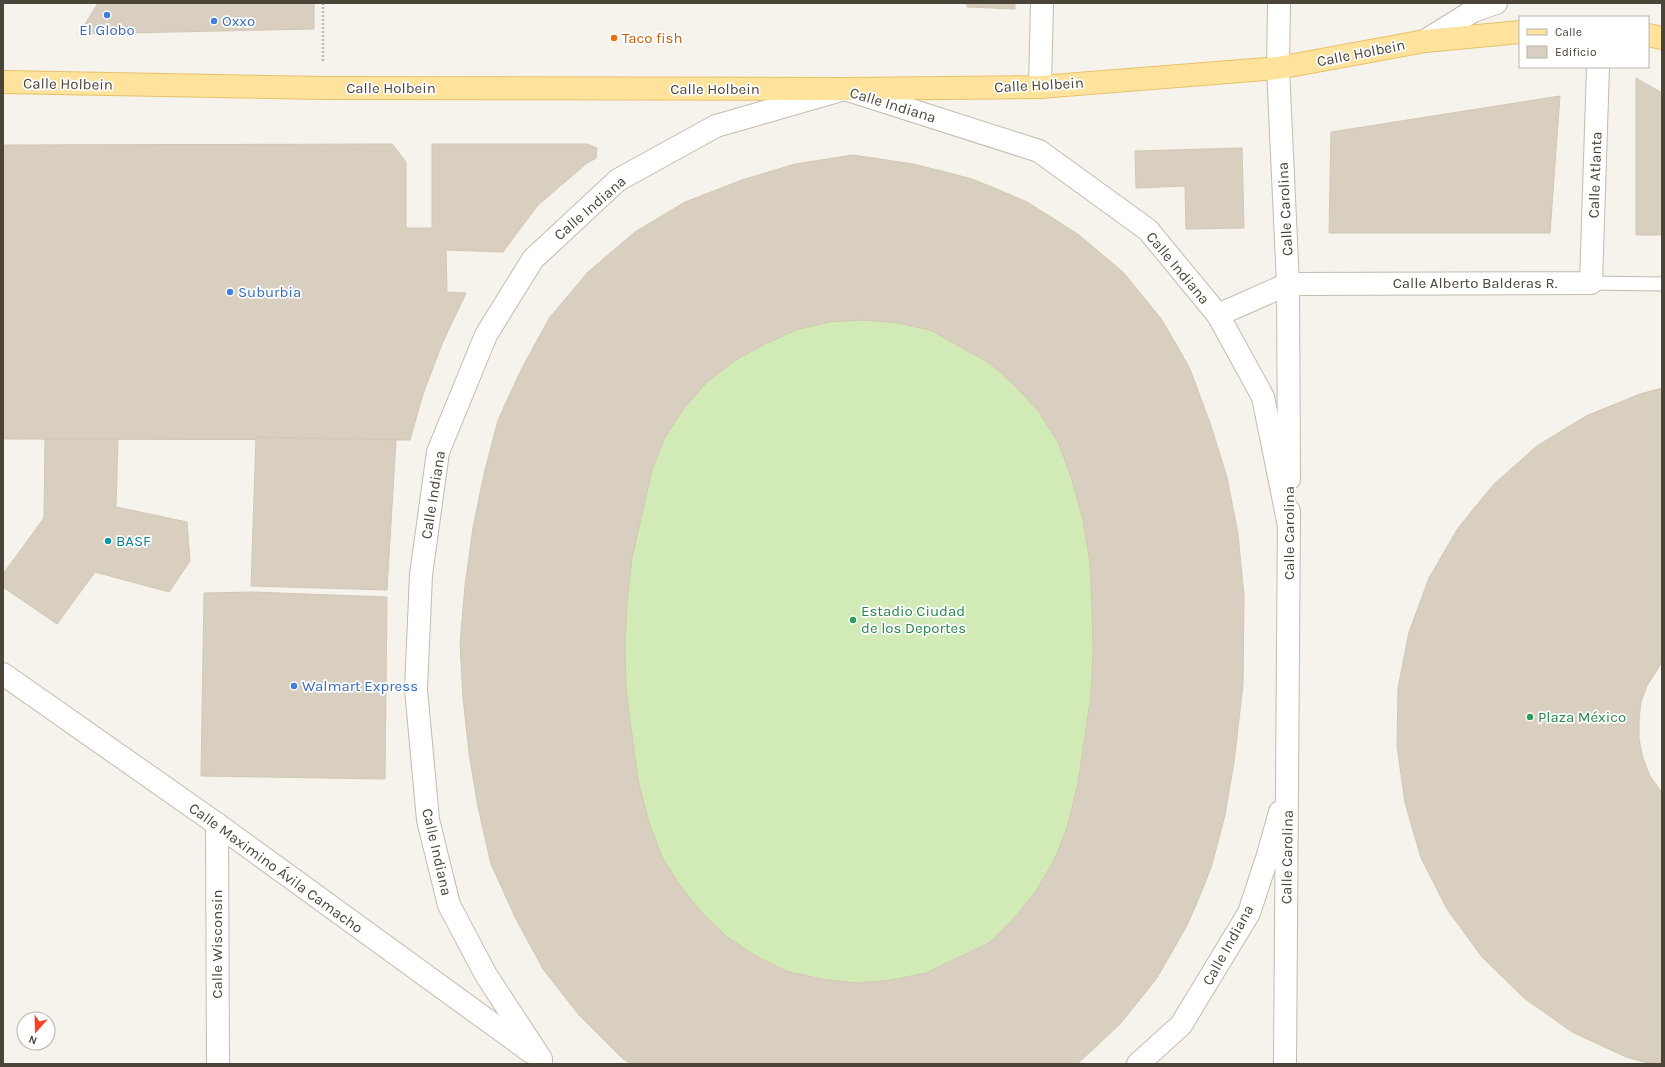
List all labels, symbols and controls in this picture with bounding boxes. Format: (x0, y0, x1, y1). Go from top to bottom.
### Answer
marker: El Globo (102, 10, 112, 20)
place label: Oxxo (222, 12, 255, 30)
marker: Oxxo (209, 16, 219, 26)
legend (1519, 16, 1649, 68)
place label: El Globo (79, 21, 135, 39)
text: Calle (1555, 25, 1582, 39)
place label: Taco fish (622, 29, 683, 47)
marker: Taco fish (609, 33, 619, 43)
street label: Calle Holbein (1315, 36, 1407, 70)
text: Edificio (1555, 45, 1596, 59)
street label: Calle Holbein (23, 74, 113, 94)
street label: Calle Holbein (994, 74, 1084, 96)
street label: Calle Holbein (346, 79, 436, 97)
street label: Calle Holbein (670, 80, 760, 98)
street label: Calle Indiana (848, 83, 938, 127)
street label: Calle Atlanta (1584, 131, 1606, 219)
street label: Calle Carolina (1274, 162, 1296, 256)
street label: Calle Indiana (550, 172, 630, 244)
street label: Calle Indiana (1142, 228, 1214, 308)
street label: Calle Alberto Balderas R. (1393, 274, 1558, 292)
place label: Suburbia (238, 283, 301, 301)
marker: Suburbia (225, 287, 235, 297)
street label: Calle Indiana (417, 449, 449, 541)
street label: Calle Carolina (1280, 486, 1298, 580)
place label: BASF (116, 532, 151, 550)
marker: BASF (103, 536, 113, 546)
place label: Estadio Ciudad de los Deportes (861, 602, 966, 637)
marker: Estadio Ciudad de los Deportes (848, 615, 858, 625)
place label: Walmart Express (302, 677, 418, 695)
marker: Walmart Express (289, 681, 299, 691)
place label: Plaza México (1538, 708, 1626, 726)
marker: Plaza México (1525, 712, 1535, 722)
street label: Calle Maximino Ávila Camacho (186, 799, 366, 937)
street label: Calle Indiana (418, 806, 456, 898)
street label: Calle Carolina (1277, 810, 1297, 904)
street label: Calle Wisconsin (208, 889, 226, 999)
street label: Calle Indiana (1198, 902, 1258, 988)
north arrow (16, 1011, 56, 1051)
text: N (27, 1032, 39, 1047)

